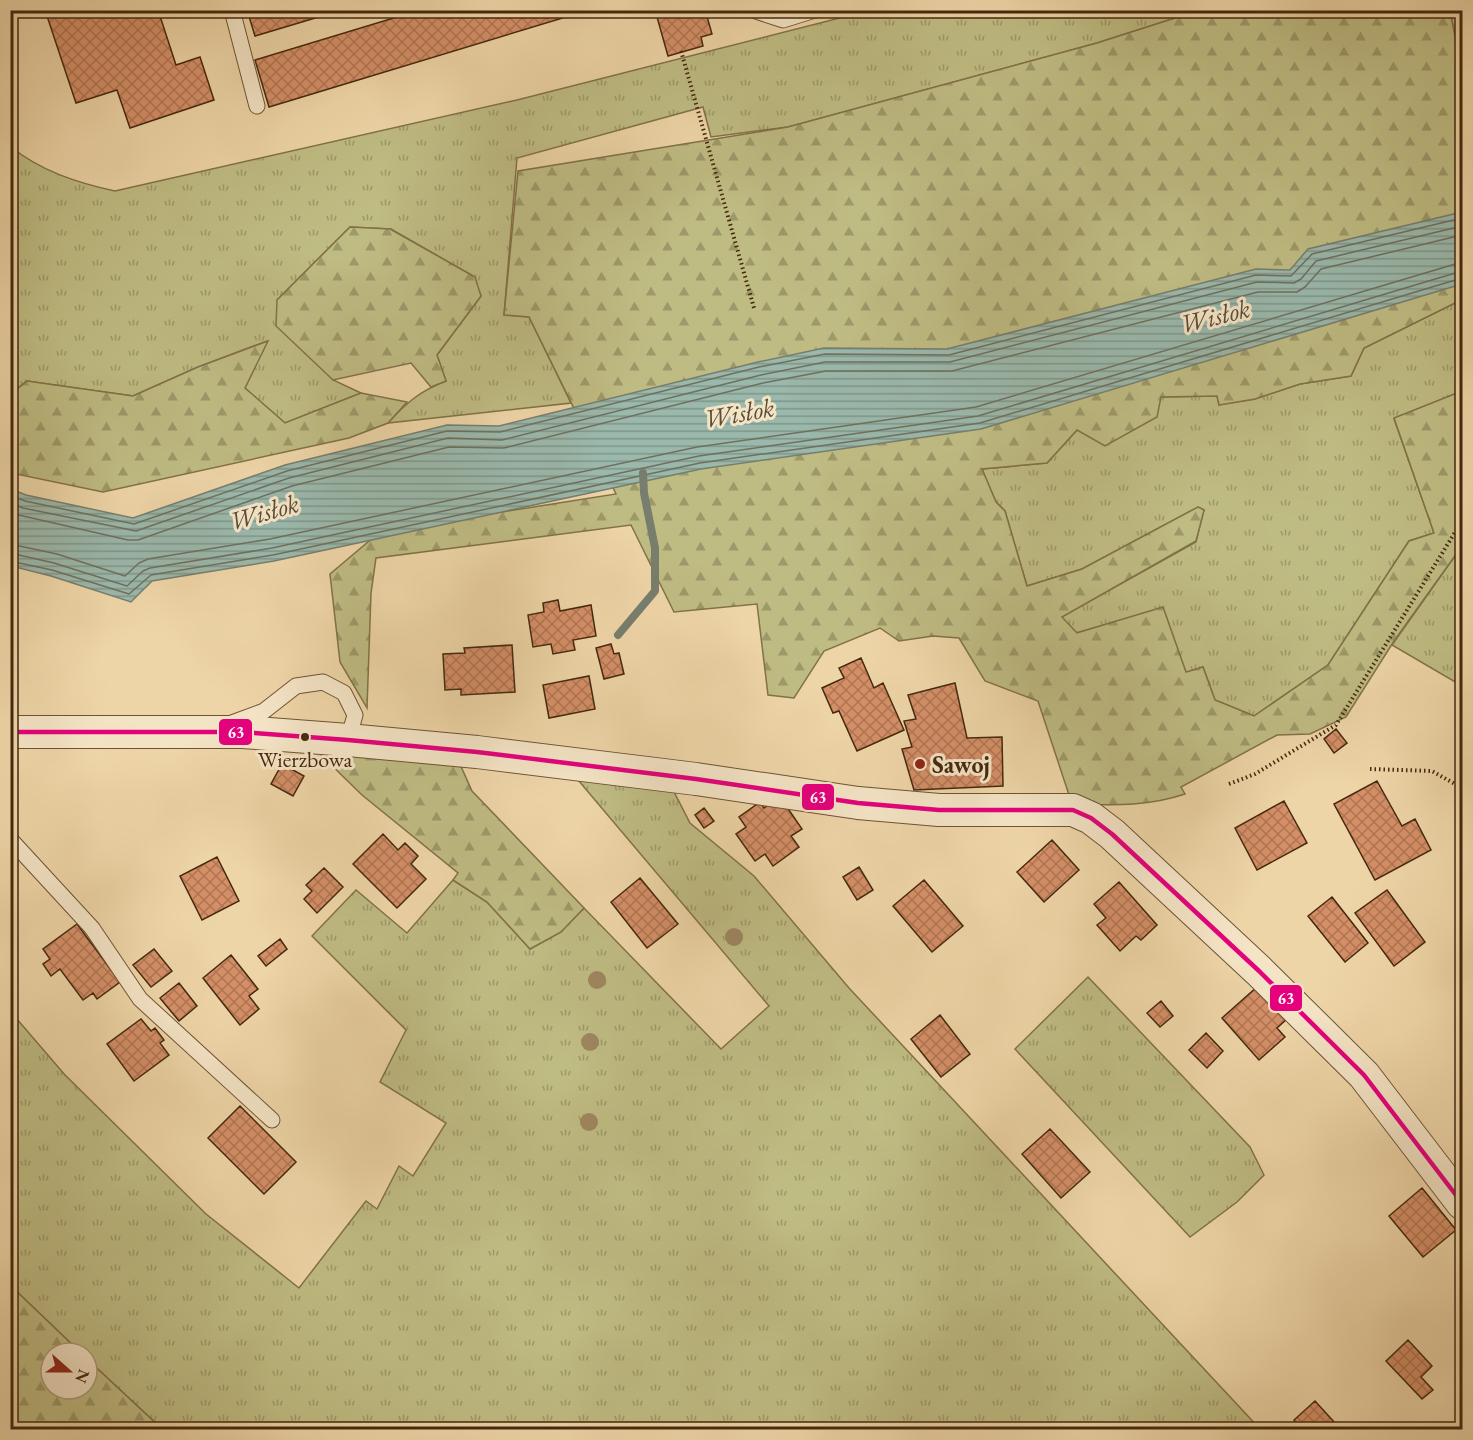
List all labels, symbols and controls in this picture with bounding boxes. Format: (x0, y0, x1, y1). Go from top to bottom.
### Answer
water label: Wisłok (1177, 291, 1254, 341)
water label: Wisłok (701, 390, 777, 436)
water label: Wisłok (225, 486, 303, 538)
line badge: 63 (218, 718, 253, 746)
text: 63 (228, 722, 244, 743)
marker: Wierzbowa (299, 731, 311, 743)
place label: Wierzbowa (258, 745, 353, 774)
place label: Sawoj (932, 749, 990, 781)
marker: Sawoj (913, 757, 927, 771)
line badge: 63 (801, 783, 835, 811)
text: 63 (810, 787, 826, 808)
line badge: 63 (1269, 984, 1303, 1012)
text: 63 (1278, 988, 1294, 1009)
north arrow (39, 1341, 99, 1401)
text: N (70, 1366, 95, 1386)

